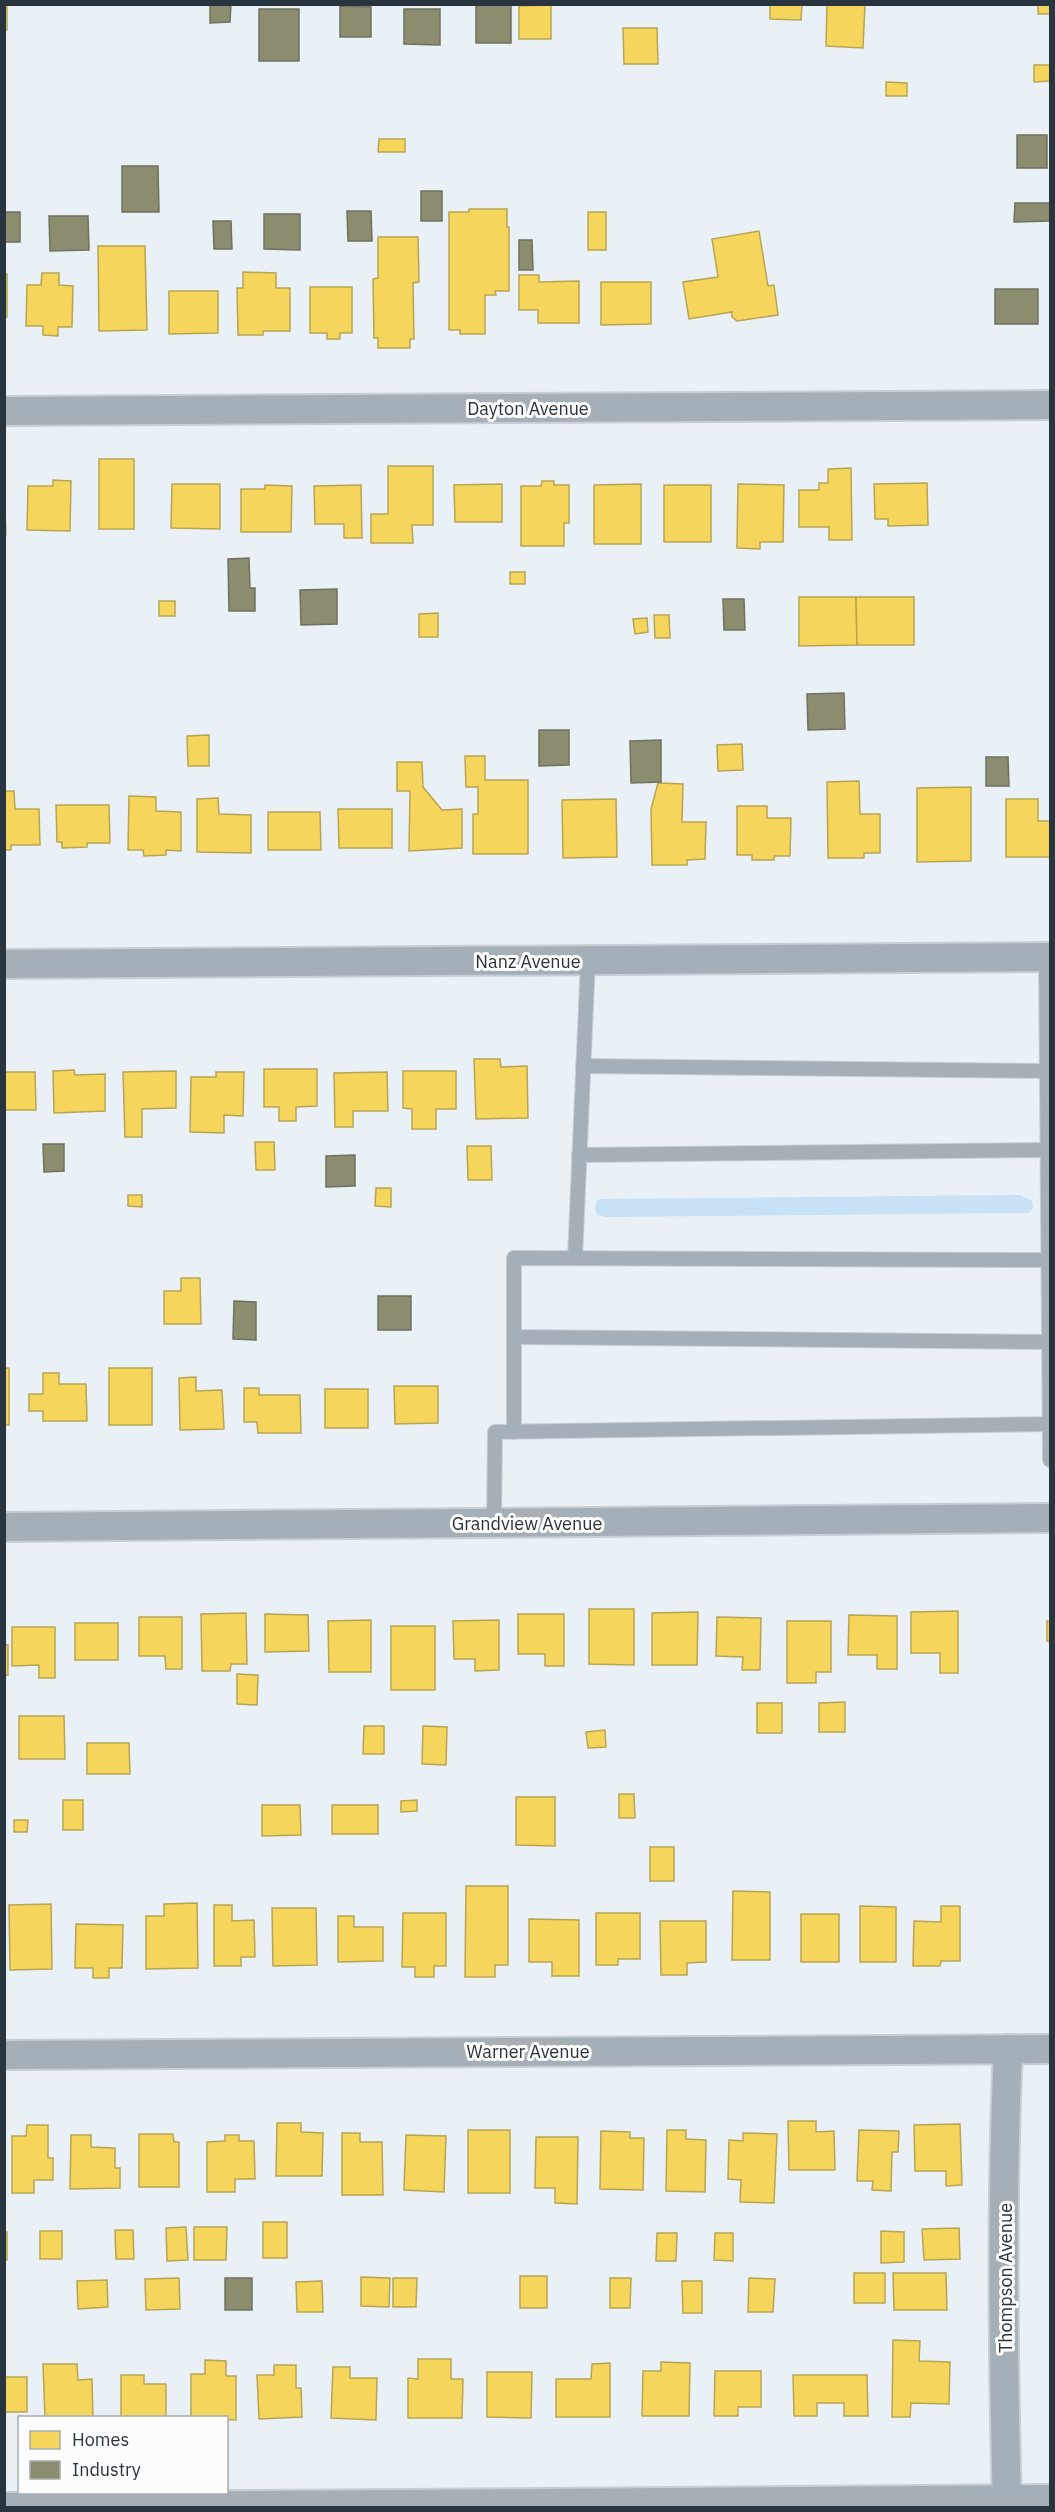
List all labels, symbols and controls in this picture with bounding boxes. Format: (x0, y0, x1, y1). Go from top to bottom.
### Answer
street label: Dayton Avenue (467, 397, 589, 420)
street label: Nanz Avenue (475, 950, 581, 973)
street label: Grandview Avenue (452, 1512, 602, 1535)
street label: Warner Avenue (466, 2040, 590, 2063)
street label: Thompson Avenue (994, 2203, 1017, 2353)
legend (18, 2416, 228, 2494)
text: Homes (72, 2428, 129, 2451)
text: Industry (72, 2458, 141, 2481)

